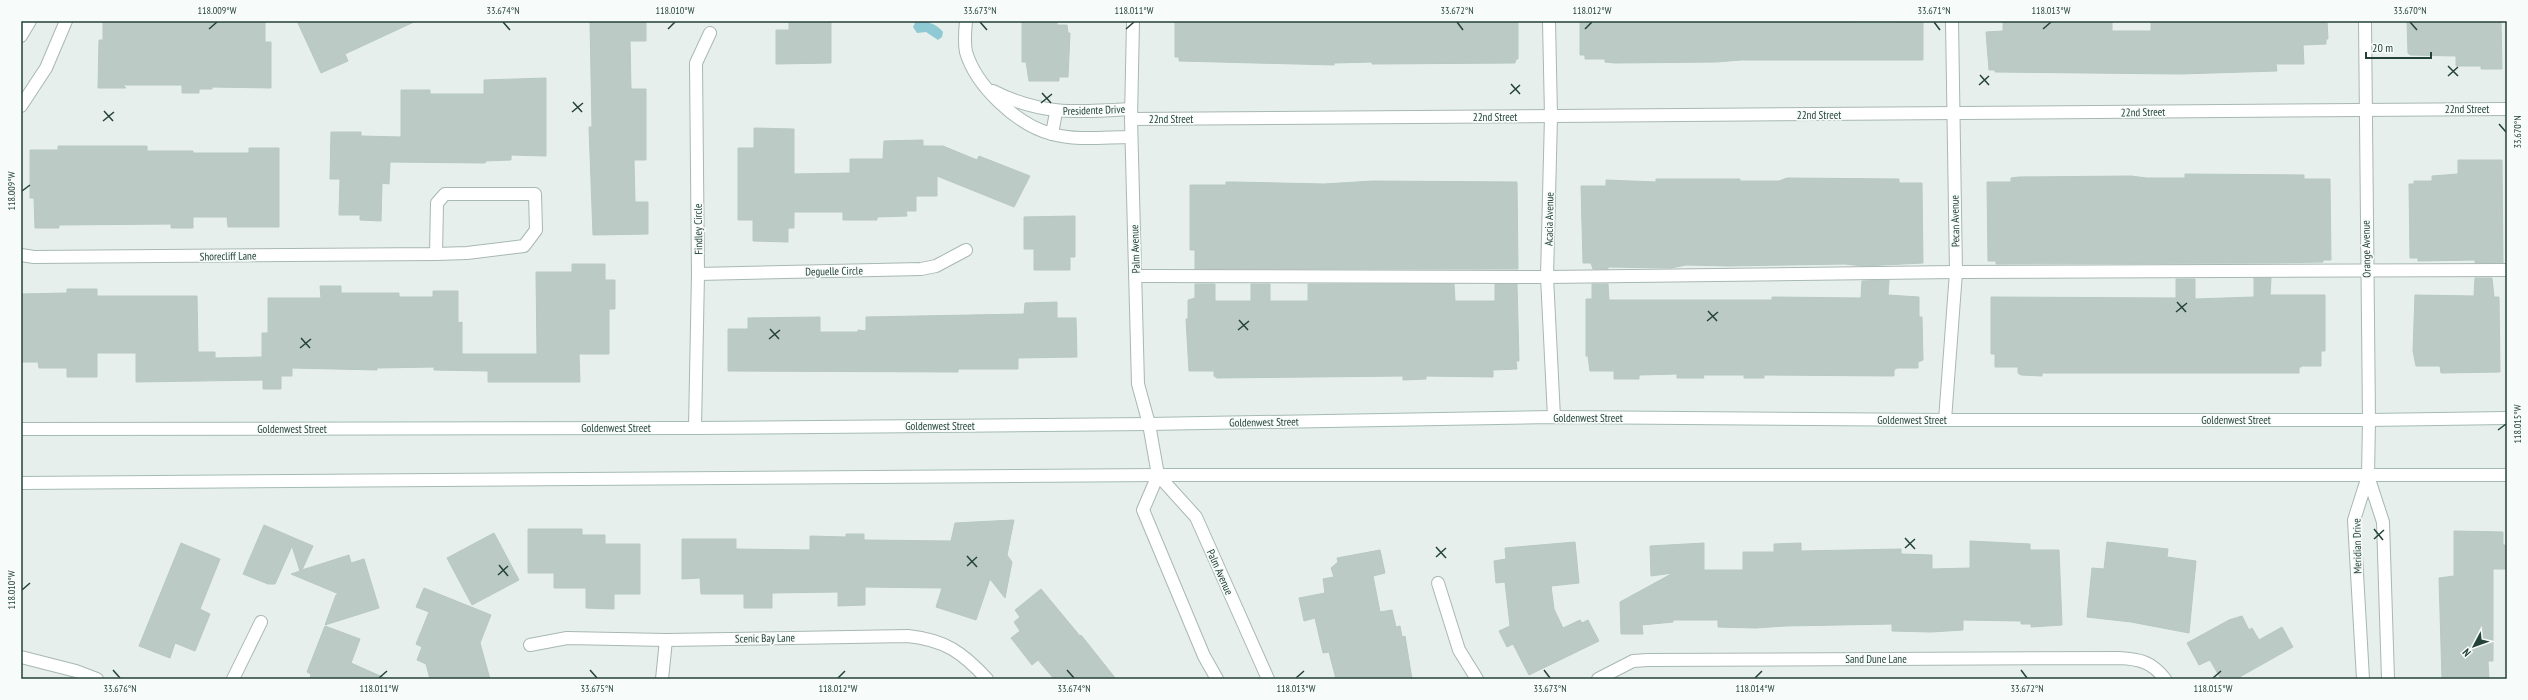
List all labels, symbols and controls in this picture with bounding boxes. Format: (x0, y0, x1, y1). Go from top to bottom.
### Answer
text: 118.009°W (198, 4, 237, 17)
text: 33.674°N (486, 4, 520, 17)
text: 118.010°W (656, 4, 695, 17)
text: 33.673°N (963, 4, 997, 17)
text: 118.011°W (1115, 4, 1154, 17)
text: 33.672°N (1440, 4, 1474, 17)
text: 118.012°W (1573, 4, 1612, 17)
text: 33.671°N (1917, 4, 1951, 17)
text: 118.013°W (2032, 4, 2071, 17)
text: 33.670°N (2393, 4, 2427, 17)
scale bar (2366, 34, 2431, 60)
text: 20 m (2372, 40, 2393, 55)
street label: Presidente Drive (1063, 102, 1126, 118)
street label: 22nd Street (2445, 102, 2489, 116)
street label: 22nd Street (2121, 105, 2165, 119)
street label: 22nd Street (1797, 108, 1841, 122)
street label: 22nd Street (1473, 110, 1517, 124)
street label: 22nd Street (1149, 112, 1193, 126)
text: 33.670°N (2511, 115, 2524, 149)
text: 118.009°W (5, 171, 18, 210)
street label: Acacia Avenue (1542, 191, 1556, 246)
street label: Pecan Avenue (1948, 194, 1962, 247)
street label: Findley Circle (691, 203, 705, 255)
street label: Orange Avenue (2358, 220, 2374, 278)
street label: Palm Avenue (1127, 224, 1143, 274)
street label: Shorecliff Lane (199, 248, 257, 263)
street label: Deguelle Circle (805, 263, 863, 279)
text: 118.015°W (2511, 404, 2524, 443)
street label: Goldenwest Street (1553, 411, 1623, 425)
street label: Goldenwest Street (1877, 413, 1947, 427)
street label: Goldenwest Street (2201, 413, 2271, 427)
street label: Goldenwest Street (1229, 414, 1299, 430)
street label: Goldenwest Street (905, 419, 975, 433)
street label: Goldenwest Street (581, 421, 651, 435)
street label: Goldenwest Street (257, 422, 327, 436)
street label: Meridian Drive (2350, 518, 2364, 574)
street label: Palm Avenue (1204, 547, 1236, 597)
text: 118.010°W (5, 570, 18, 609)
north arrow (2454, 626, 2494, 666)
street label: Scenic Bay Lane (735, 630, 796, 646)
text: N (2459, 646, 2474, 659)
street label: Sand Dune Lane (1845, 652, 1907, 666)
text: 33.676°N (103, 682, 137, 695)
text: 118.011°W (360, 682, 399, 695)
text: 33.675°N (580, 682, 614, 695)
text: 118.012°W (819, 682, 858, 695)
text: 33.674°N (1057, 682, 1091, 695)
text: 118.013°W (1277, 682, 1316, 695)
text: 33.673°N (1533, 682, 1567, 695)
text: 118.014°W (1736, 682, 1775, 695)
text: 33.672°N (2010, 682, 2044, 695)
text: 118.015°W (2194, 682, 2233, 695)

